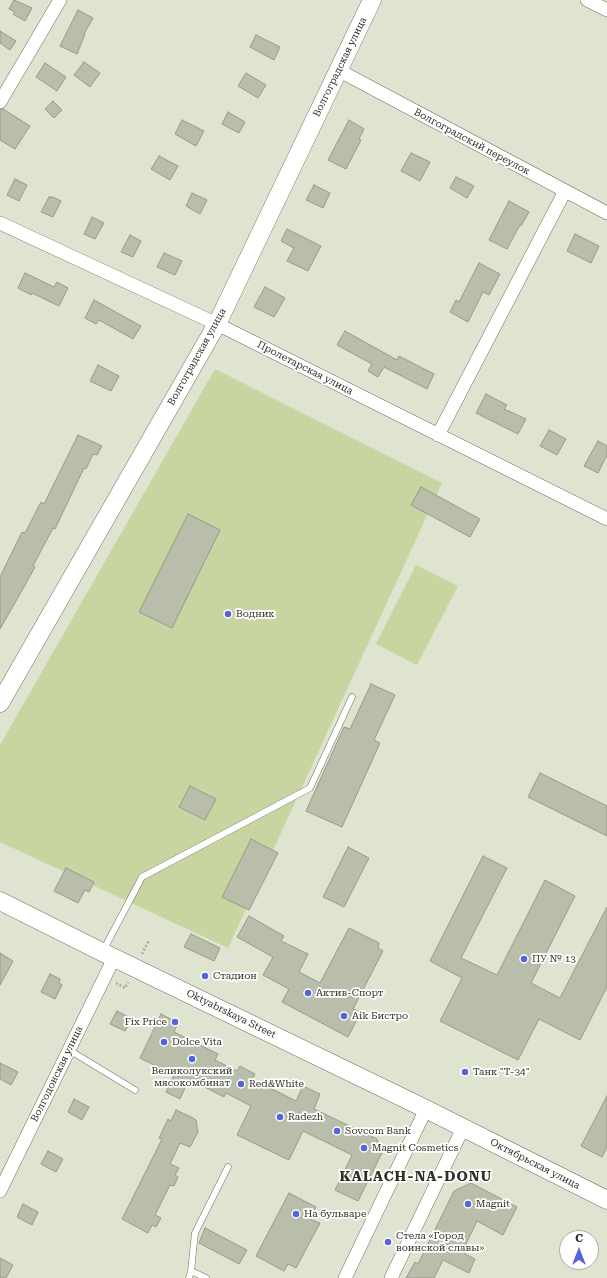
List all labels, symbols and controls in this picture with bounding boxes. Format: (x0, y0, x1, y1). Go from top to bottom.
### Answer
street label: Волгоградская улица (311, 15, 369, 119)
street label: Волгоградский переулок (412, 106, 532, 178)
street label: Волгоградская улица (165, 306, 229, 408)
street label: Пролетарская улица (255, 339, 355, 397)
place label: Водник (236, 608, 275, 620)
marker: Водник (223, 609, 233, 619)
place label: ПУ № 13 (532, 953, 576, 965)
marker: ПУ № 13 (519, 954, 529, 964)
place label: Стадион (213, 970, 257, 982)
marker: Стадион (200, 971, 210, 981)
street label: Oktyabrskaya Street (184, 987, 278, 1041)
place label: Актив-Спорт (316, 987, 384, 999)
marker: Актив-Спорт (303, 988, 313, 998)
place label: Aik Бистро (352, 1010, 408, 1022)
marker: Aik Бистро (339, 1011, 349, 1021)
place label: Fix Price (125, 1016, 167, 1028)
marker: Fix Price (170, 1017, 180, 1027)
street label: Волгодонская улица (29, 1024, 85, 1124)
place label: Dolce Vita (172, 1036, 222, 1048)
marker: Dolce Vita (159, 1037, 169, 1047)
marker: Великолукский мясокомбинат (187, 1054, 197, 1064)
place label: Великолукский мясокомбинат (151, 1065, 233, 1088)
place label: Танк "Т-34" (473, 1066, 530, 1078)
marker: Танк "Т-34" (460, 1067, 470, 1077)
place label: Red&White (249, 1078, 304, 1090)
marker: Red&White (236, 1079, 246, 1089)
place label: Radezh (288, 1111, 323, 1123)
marker: Radezh (275, 1112, 285, 1122)
place label: Sovcom Bank (345, 1125, 411, 1137)
marker: Sovcom Bank (332, 1126, 342, 1136)
street label: Октябрьская улица (488, 1136, 582, 1192)
place label: Magnit Cosmetics (372, 1142, 458, 1154)
marker: Magnit Cosmetics (359, 1143, 369, 1153)
district label: KALACH-NA-DONU (340, 1169, 492, 1185)
place label: Magnit (476, 1198, 510, 1210)
marker: Magnit (463, 1199, 473, 1209)
place label: На бульваре (304, 1208, 366, 1220)
marker: На бульваре (291, 1209, 301, 1219)
place label: Стела «Город воинской славы» (396, 1230, 484, 1254)
north arrow (559, 1230, 599, 1270)
text: С (575, 1232, 583, 1245)
marker: Стела «Город воинской славы» (383, 1237, 393, 1247)

